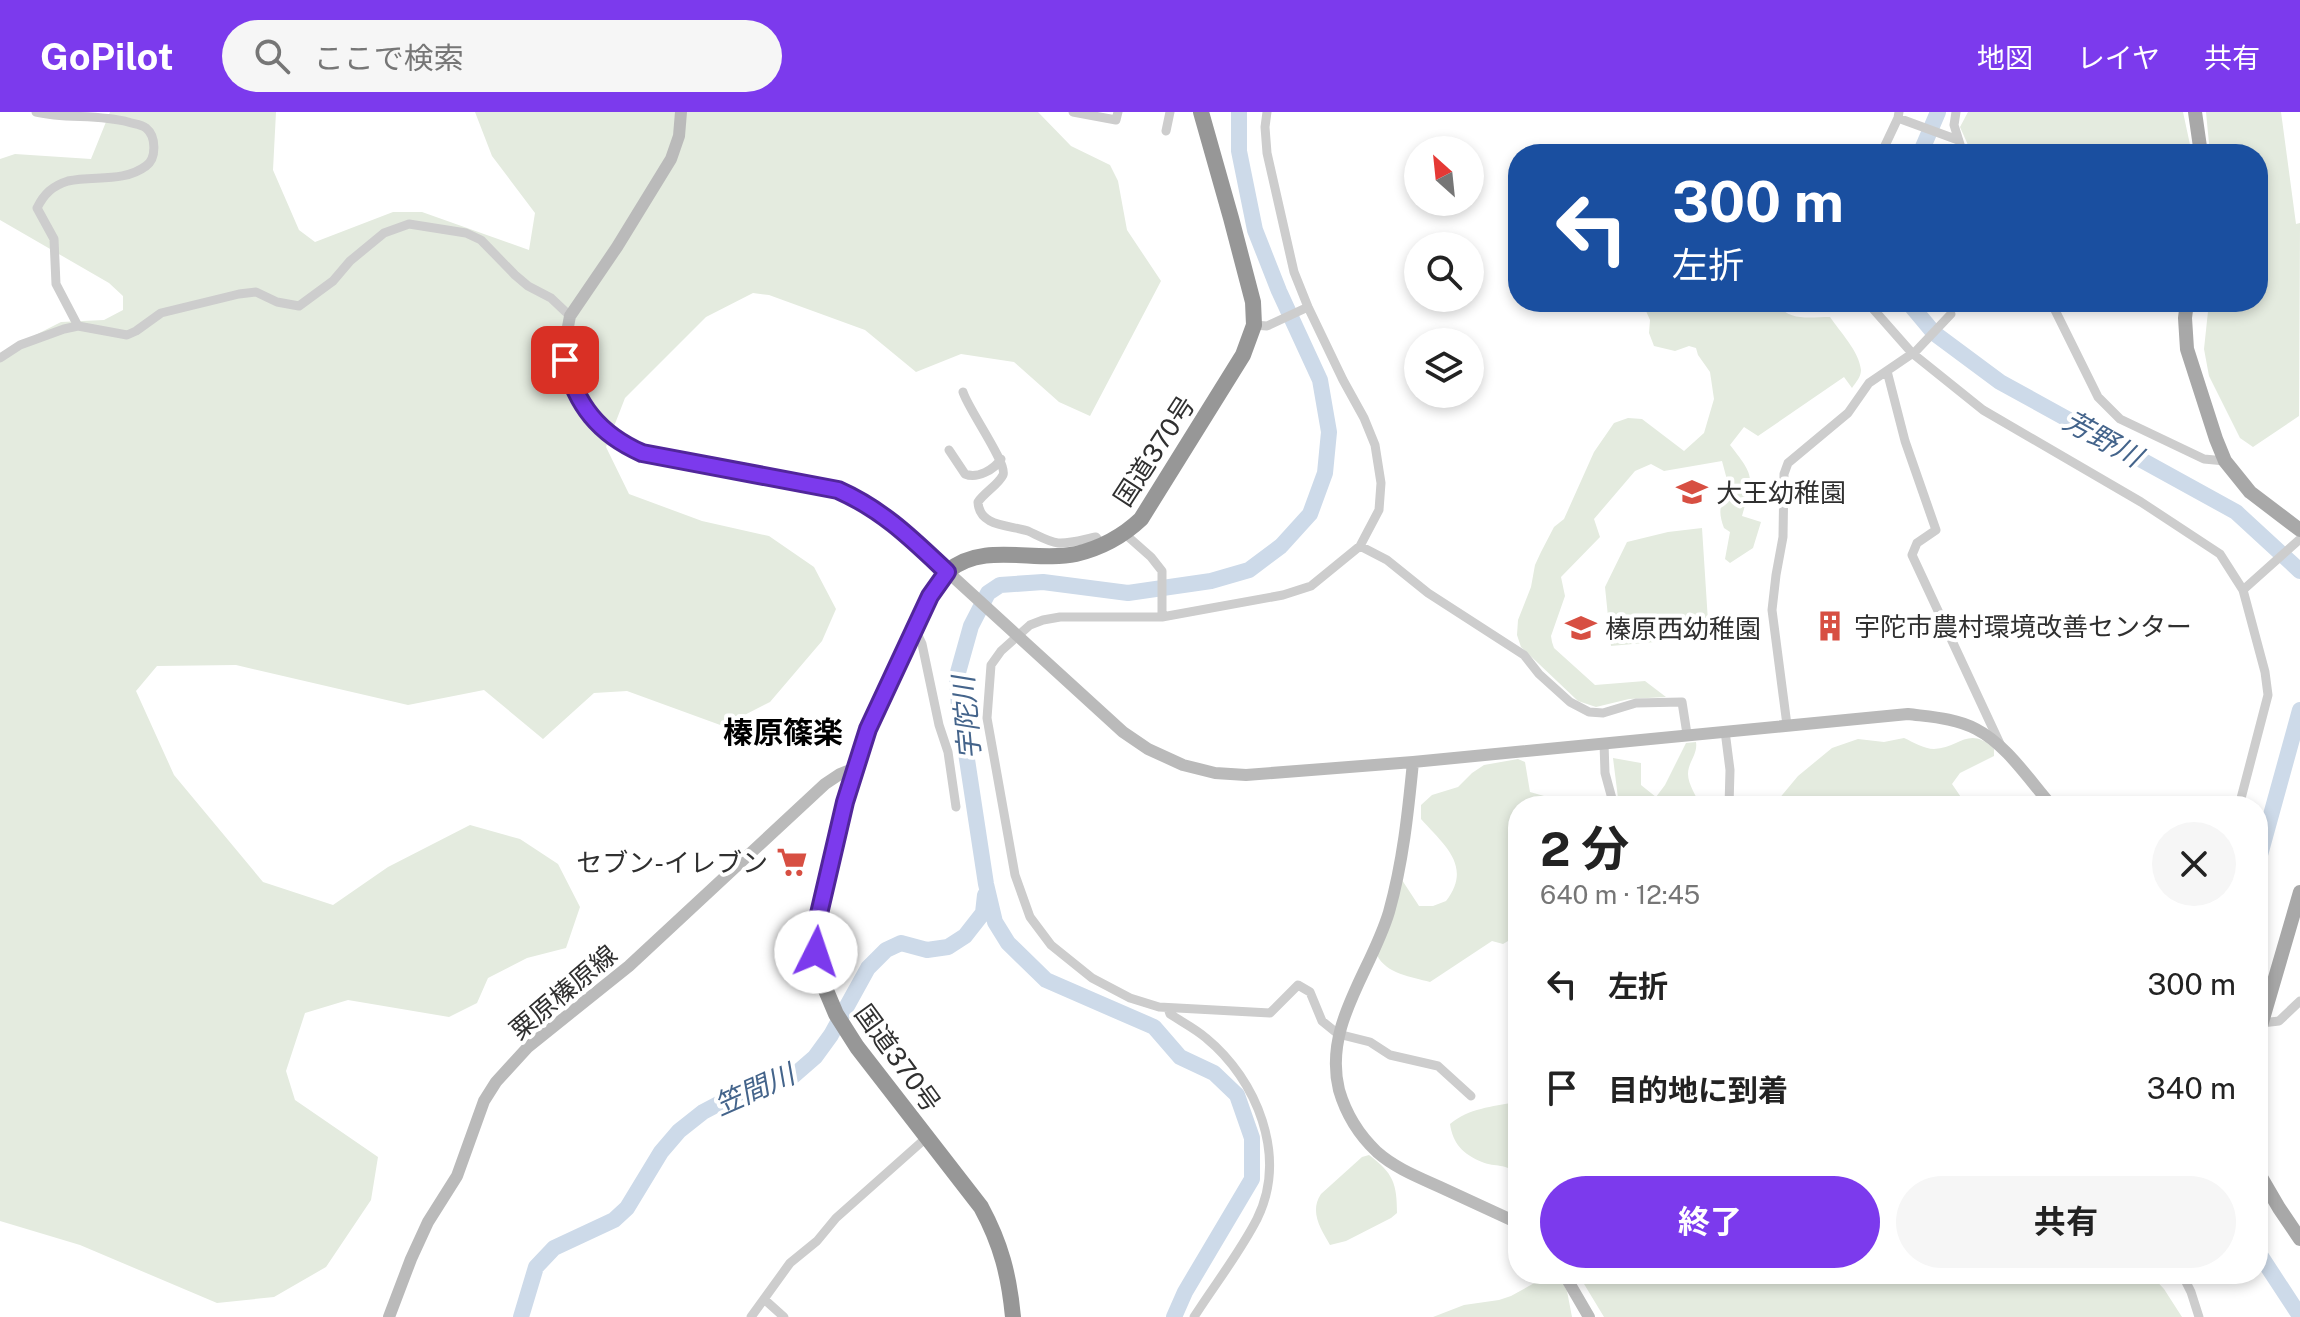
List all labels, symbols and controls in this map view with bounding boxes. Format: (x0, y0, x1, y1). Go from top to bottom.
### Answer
search box (222, 20, 782, 92)
text: GoPilot (40, 34, 174, 79)
icon: search (250, 34, 294, 78)
text: ここで検索 (314, 40, 464, 76)
text: 地図 (1977, 41, 2033, 74)
text: レイヤ (2077, 41, 2160, 74)
text: 共有 (2204, 41, 2260, 74)
north arrow (1404, 136, 1484, 216)
map controls (1404, 136, 1484, 408)
text: 300 m (1672, 169, 1844, 235)
icon: left (1540, 176, 1644, 280)
button: search (1404, 232, 1484, 312)
text: 左折 (1672, 244, 1744, 286)
pin (531, 326, 599, 394)
button: layers (1404, 328, 1484, 408)
icon: arrive (543, 338, 587, 382)
street label: 国道370号 (1107, 390, 1201, 512)
water label: 芳野川 (2058, 403, 2150, 474)
school or university icon: 大王幼稚園 (1675, 475, 1709, 509)
place label: 大王幼稚園 (1716, 477, 1846, 508)
building icon: 宇陀市農村環境改善センター (1813, 609, 1847, 643)
school or university icon: 榛原西幼稚園 (1564, 611, 1598, 645)
place label: 宇陀市農村環境改善センター (1854, 611, 2192, 642)
place label: 榛原西幼稚園 (1605, 613, 1761, 644)
water label: 宇陀川 (946, 672, 986, 761)
district label: 榛原篠楽 (723, 714, 843, 750)
text: 2 分 (1540, 820, 1629, 877)
button: close (2152, 822, 2236, 906)
supermarket icon: セブン-イレブン (775, 845, 809, 879)
place label: セブン-イレブン (576, 847, 768, 878)
text: 640 m · 12:45 (1540, 879, 1700, 910)
position arrow (774, 910, 858, 994)
street label: 粟原榛原線 (503, 938, 623, 1046)
icon: left (1540, 962, 1584, 1006)
text: 300 m (2148, 966, 2236, 1002)
text: 左折 (1608, 968, 1668, 1004)
street label: 国道370号 (849, 998, 947, 1118)
water label: 笠間川 (709, 1056, 802, 1121)
icon: arrive (1540, 1066, 1584, 1110)
text: 340 m (2147, 1070, 2236, 1106)
text: 目的地に到着 (1608, 1072, 1788, 1108)
button: 終了 (1540, 1176, 1880, 1268)
button: 共有 (1896, 1176, 2236, 1268)

